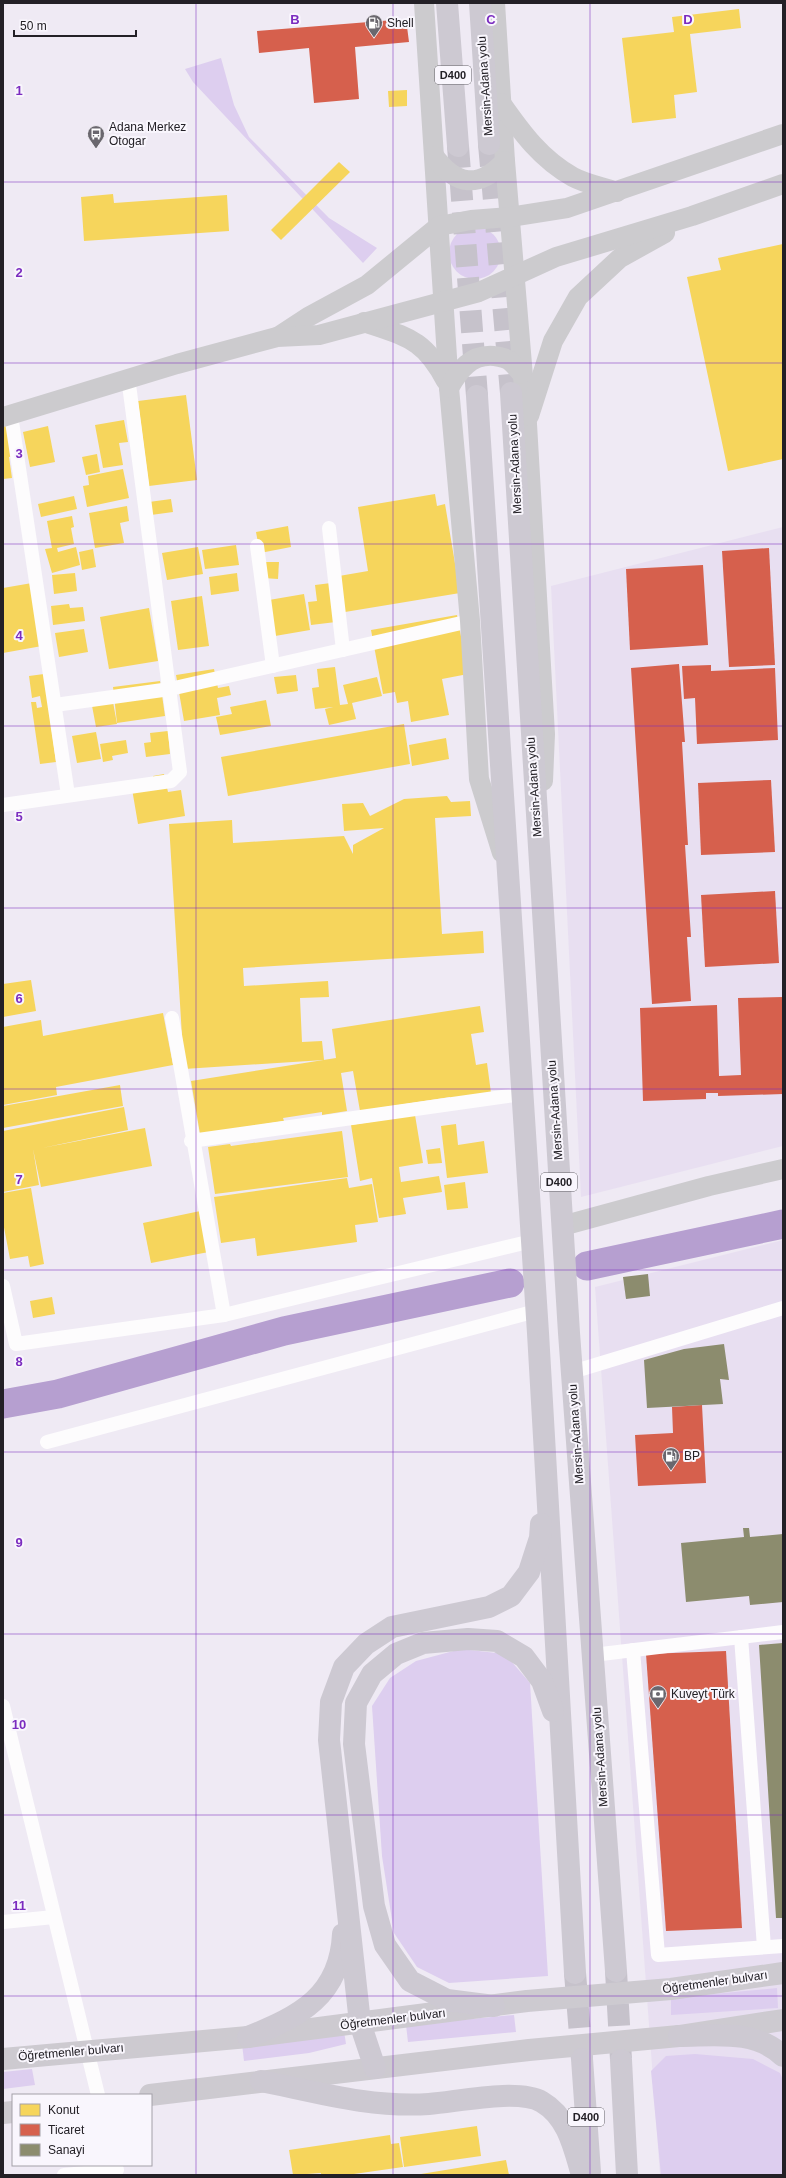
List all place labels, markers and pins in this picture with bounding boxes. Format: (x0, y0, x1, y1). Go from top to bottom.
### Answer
fuel station icon: Shell (364, 13, 384, 38)
place label: Shell (387, 16, 414, 30)
place label: Adana Merkez Otogar (109, 120, 186, 148)
bus stop icon: Adana Merkez Otogar (86, 124, 106, 149)
fuel station icon: BP (661, 1446, 681, 1471)
place label: BP (684, 1449, 700, 1463)
bank icon: Kuveyt Türk (648, 1684, 668, 1709)
place label: Kuveyt Türk (671, 1687, 736, 1701)

